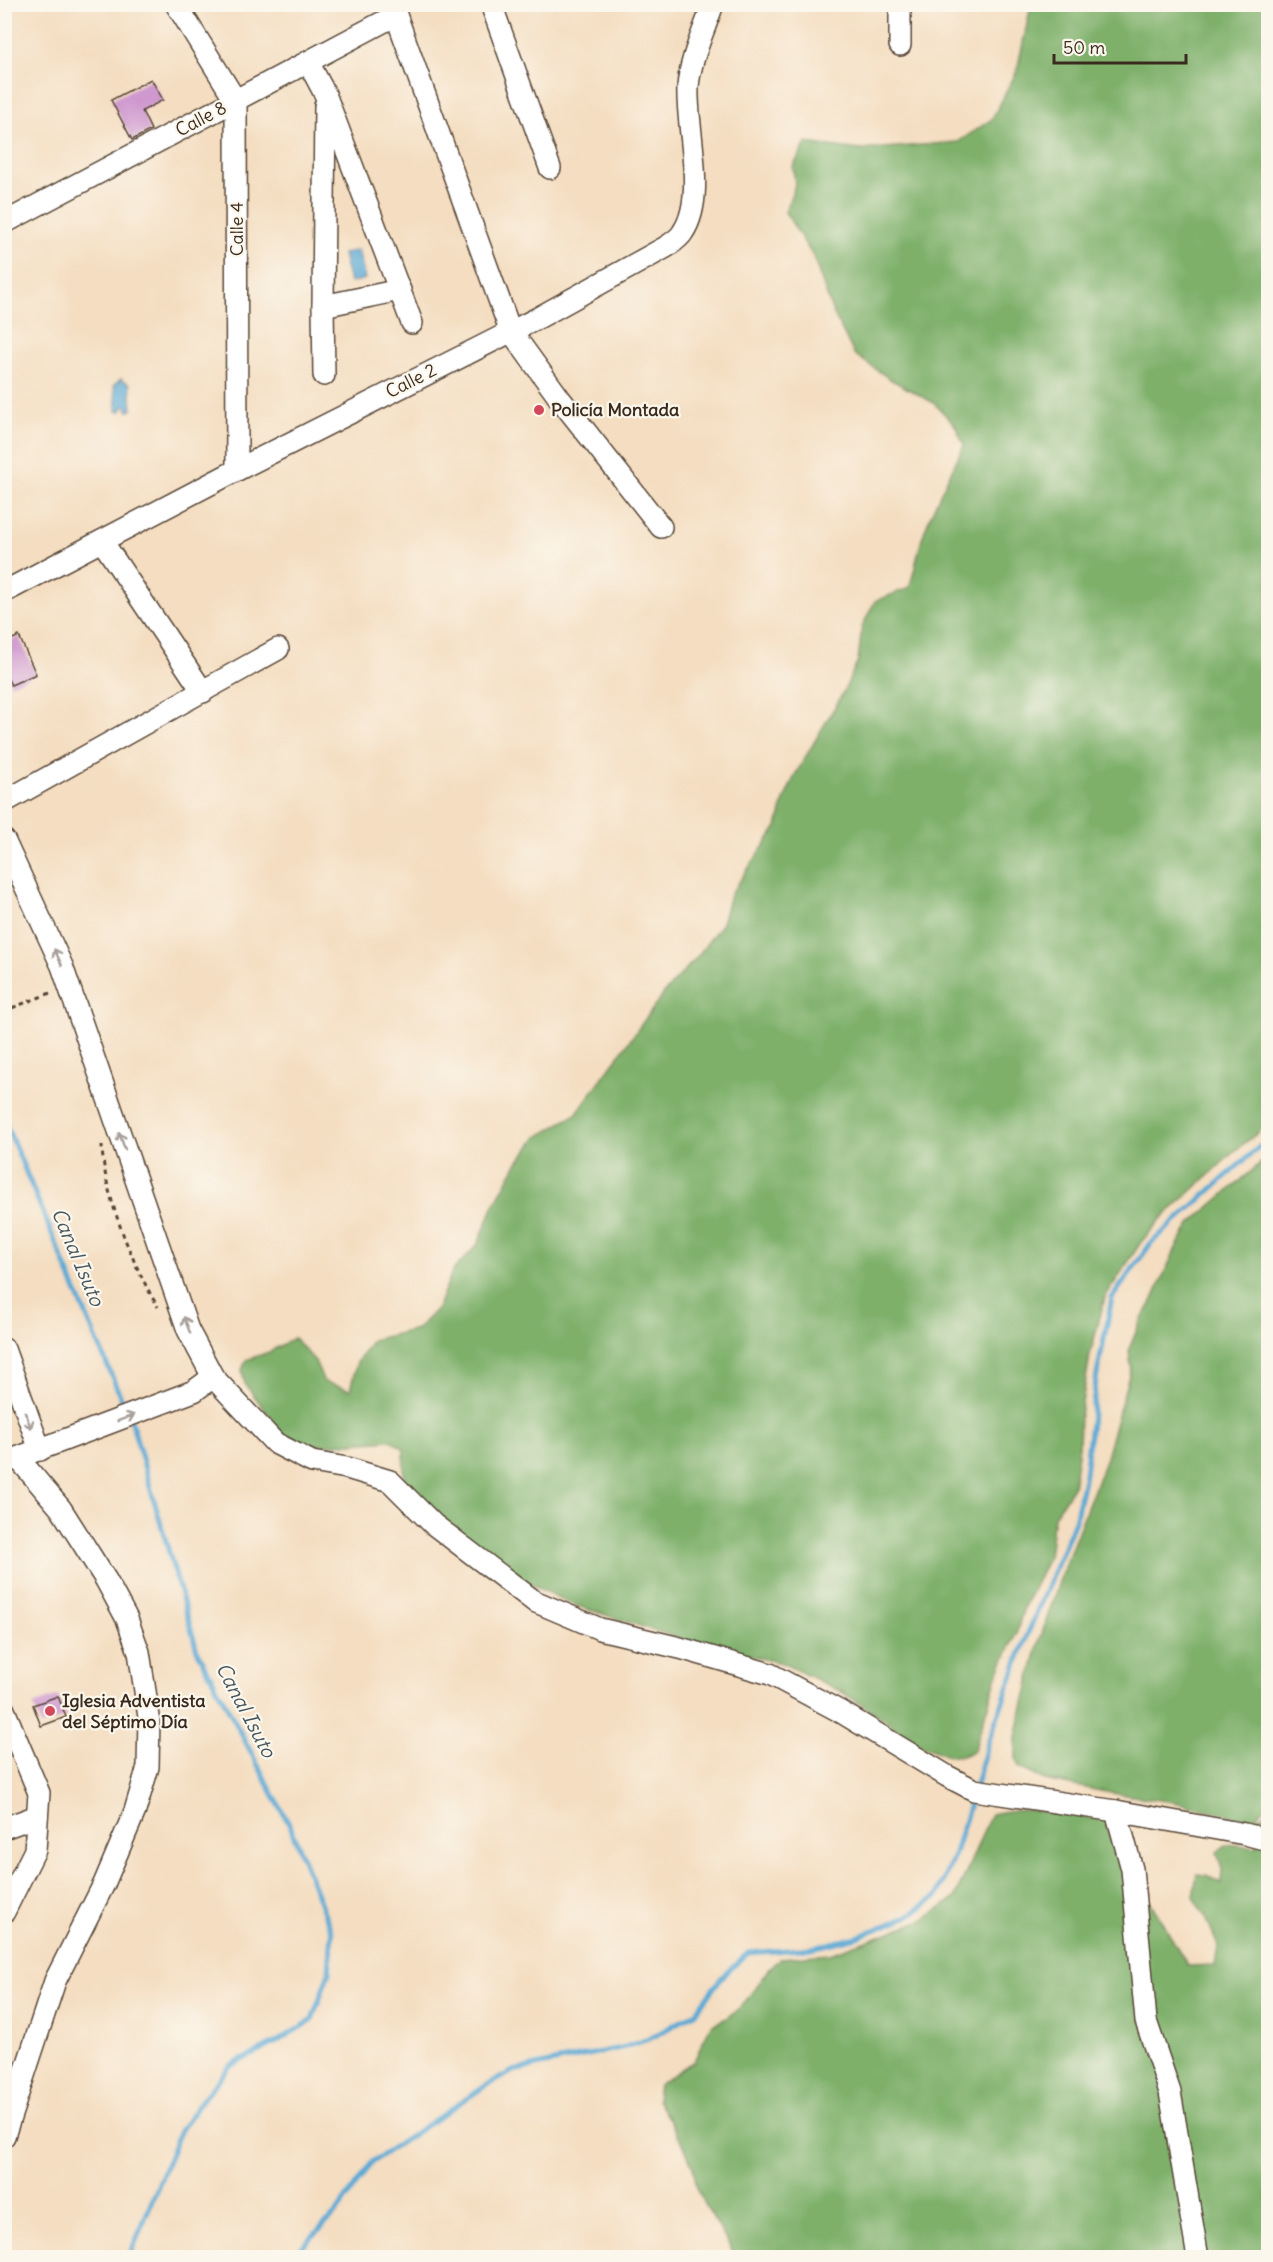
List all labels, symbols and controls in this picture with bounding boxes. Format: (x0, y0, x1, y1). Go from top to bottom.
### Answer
scale bar (1054, 27, 1186, 65)
text: 50 m (1063, 36, 1105, 59)
street label: Calle 8 (171, 96, 230, 141)
street label: Calle 4 (225, 202, 248, 256)
street label: Calle 2 (382, 358, 440, 403)
place label: Policía Montada (551, 398, 679, 421)
marker: Policía Montada (532, 403, 546, 417)
one-way arrow (51, 948, 63, 966)
one-way arrow (116, 1132, 127, 1151)
water label: Canal Isuto (47, 1204, 111, 1311)
one-way arrow (180, 1316, 191, 1335)
one-way arrow (23, 1410, 34, 1429)
one-way arrow (116, 1412, 134, 1423)
water label: Canal Isuto (211, 1658, 283, 1763)
place label: Iglesia Adventista del Séptimo Día (62, 1689, 206, 1733)
marker: Iglesia Adventista del Séptimo Día (43, 1704, 57, 1718)

